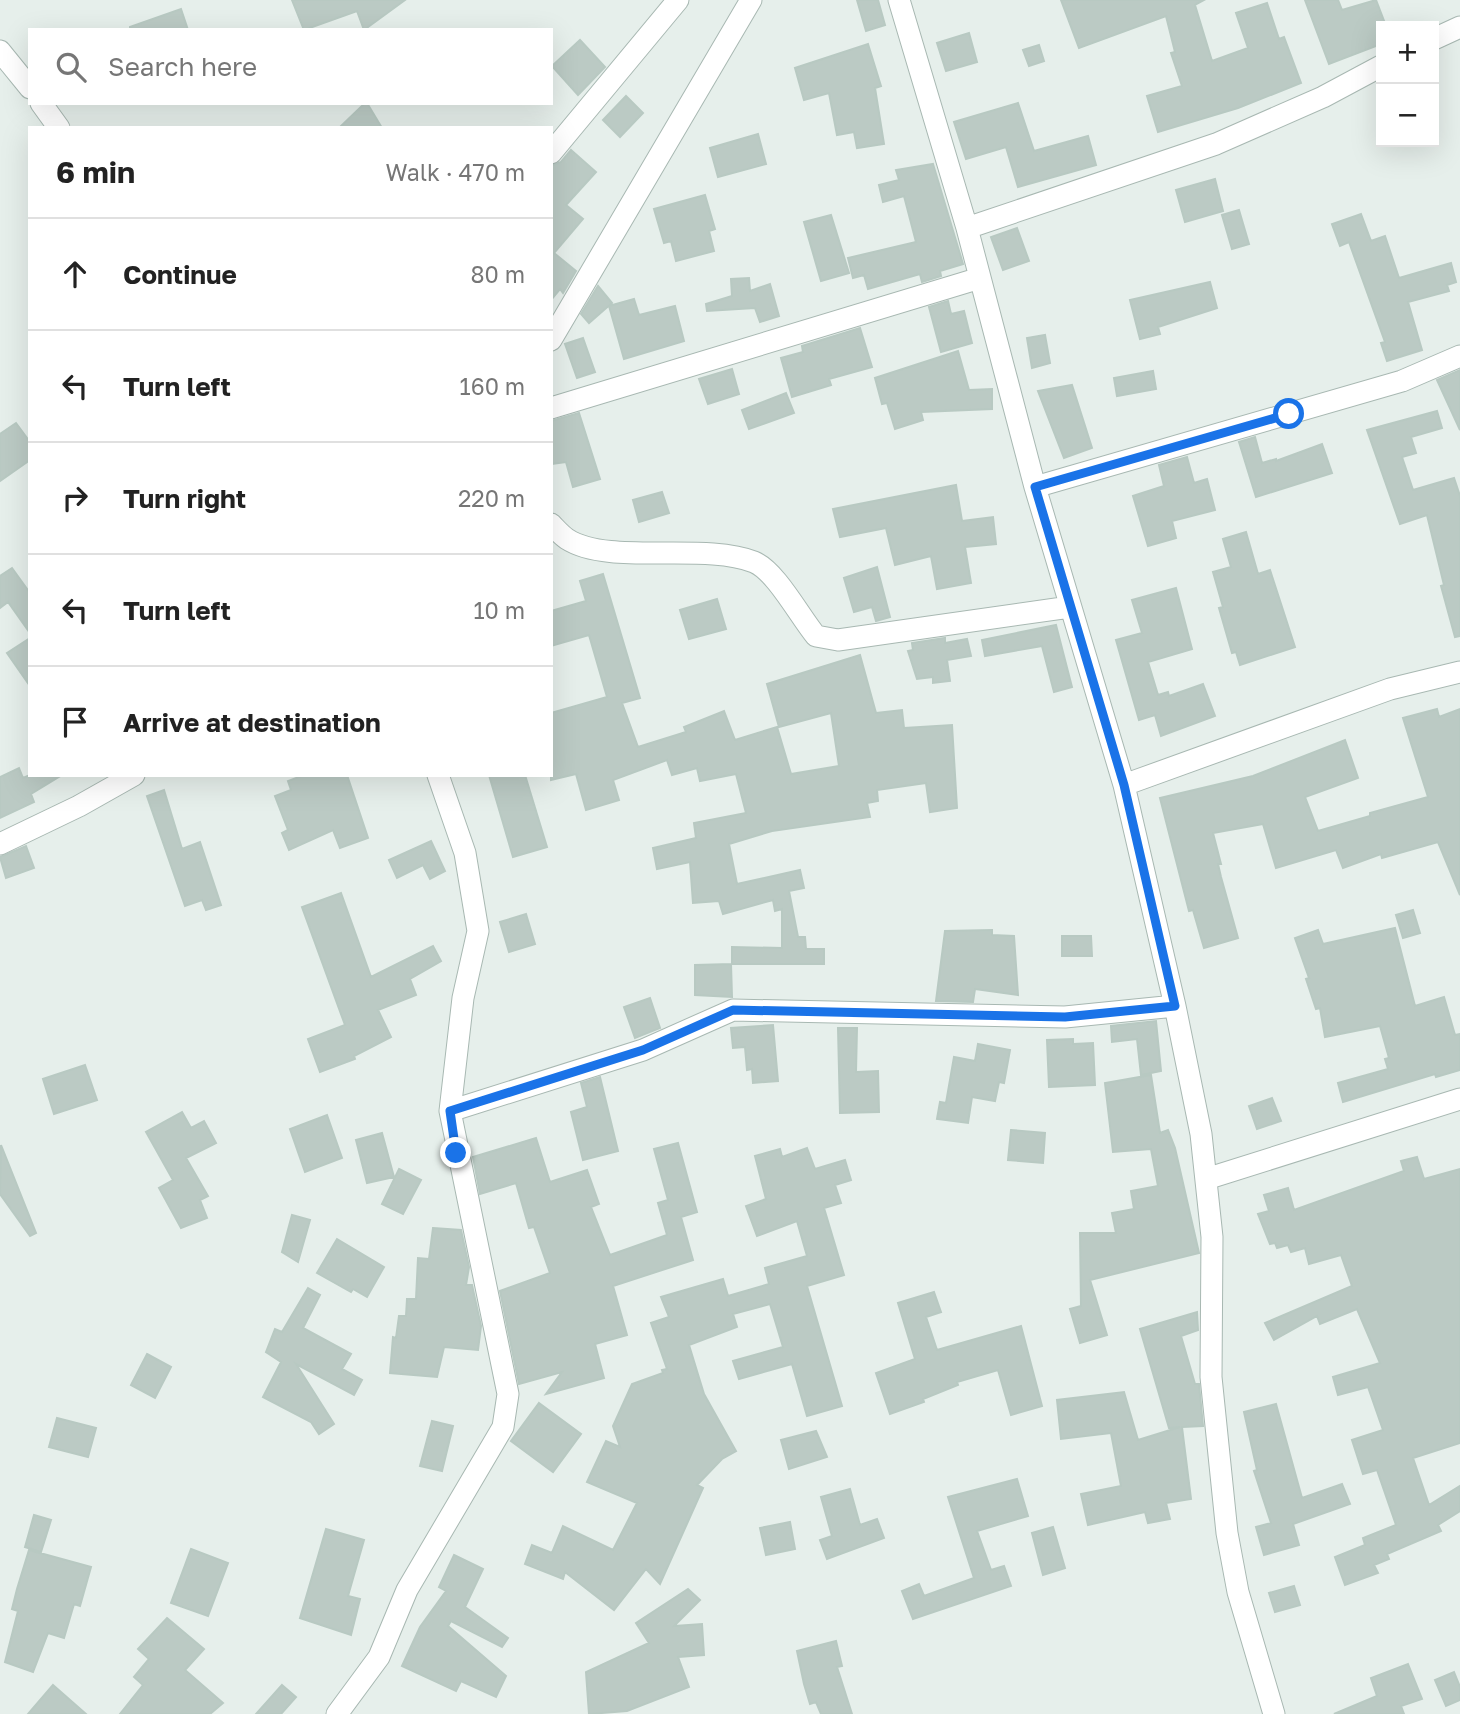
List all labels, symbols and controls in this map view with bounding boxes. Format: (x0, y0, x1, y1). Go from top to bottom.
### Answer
map controls (1376, 21, 1439, 147)
button: + (1376, 21, 1439, 84)
search box (28, 28, 553, 105)
icon: search (52, 48, 90, 86)
text: Search here (108, 51, 257, 82)
button: − (1376, 84, 1439, 147)
text: 6 min (56, 154, 135, 190)
text: Walk · 470 m (386, 158, 525, 186)
icon: ahead (56, 255, 94, 293)
text: Continue (123, 259, 237, 290)
text: 80 m (471, 260, 525, 288)
icon: left (56, 367, 94, 405)
text: Turn left (123, 371, 231, 402)
text: 160 m (460, 372, 525, 400)
route start (1273, 398, 1304, 429)
icon: right (56, 479, 94, 517)
text: Turn right (123, 483, 246, 514)
text: 220 m (458, 484, 525, 512)
icon: left (56, 591, 94, 629)
text: Turn left (123, 595, 231, 626)
text: 10 m (473, 596, 525, 624)
icon: arrive (56, 703, 94, 741)
text: Arrive at destination (123, 707, 381, 738)
route end (440, 1137, 471, 1168)

